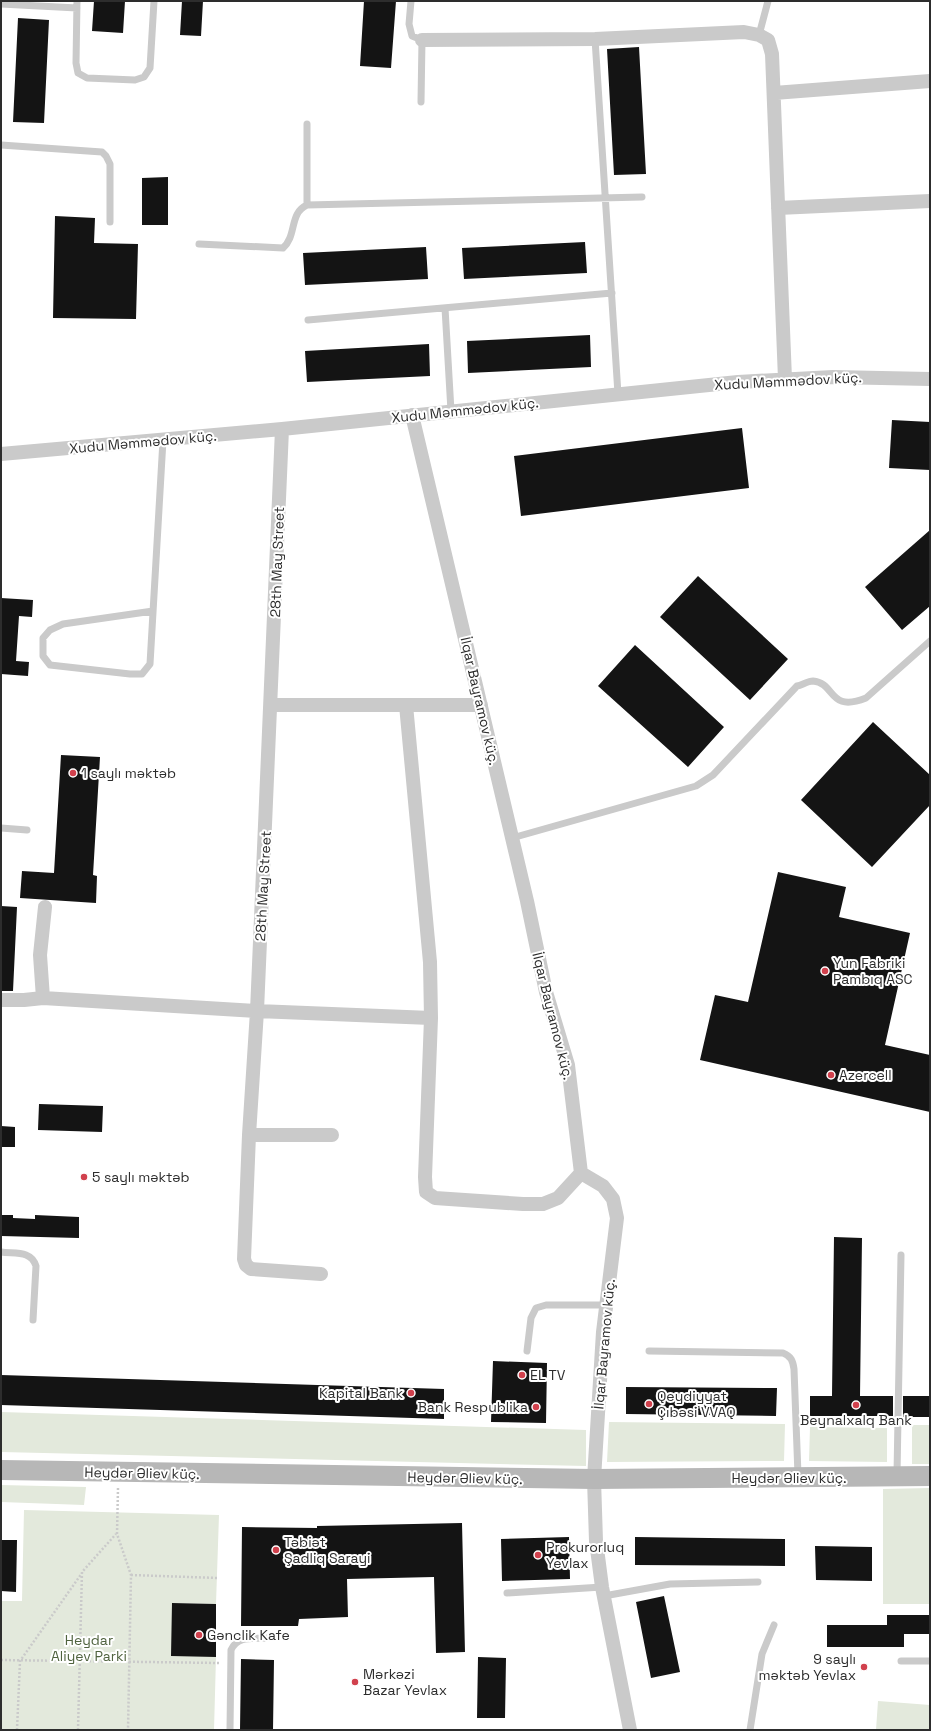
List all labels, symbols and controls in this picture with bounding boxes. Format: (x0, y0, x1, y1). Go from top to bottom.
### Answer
street label: Xudu Məmmədov küç. (714, 368, 862, 394)
street label: Xudu Məmmədov küç. (391, 393, 539, 427)
street label: Xudu Məmmədov küç. (69, 427, 217, 457)
street label: 28th May Street (266, 506, 288, 618)
street label: İlqar Bayramov küç. (456, 635, 504, 767)
place label: 1 saylı məktəb (81, 764, 176, 782)
marker: 1 saylı məktəb (68, 768, 78, 778)
street label: 28th May Street (251, 830, 275, 942)
street label: İlqar Bayramov küç. (528, 950, 578, 1082)
place label: Yun Fabriki Pambıq ASC (833, 954, 913, 988)
marker: Yun Fabriki Pambıq ASC (820, 966, 830, 976)
place label: Azercell (839, 1066, 892, 1084)
marker: Azercell (826, 1070, 836, 1080)
place label: 5 saylı məktəb (92, 1168, 190, 1186)
marker: 5 saylı məktəb (79, 1172, 89, 1182)
street label: İlqar Bayramov küç. (589, 1278, 619, 1410)
place label: EL TV (530, 1366, 566, 1384)
marker: EL TV (517, 1370, 527, 1380)
place label: Kapital Bank (319, 1384, 403, 1402)
place label: Qeydiyyat Çıbəsi VVAQ (657, 1387, 736, 1421)
marker: Kapital Bank (406, 1388, 416, 1398)
place label: Bank Respublika (418, 1398, 528, 1416)
marker: Qeydiyyat Çıbəsi VVAQ (644, 1399, 654, 1409)
marker: Beynalxalq Bank (851, 1400, 861, 1410)
marker: Bank Respublika (531, 1402, 541, 1412)
place label: Beynalxalq Bank (800, 1411, 912, 1429)
street label: Heydər Əliev küç. (84, 1463, 200, 1483)
street label: Heydər Əliev küç. (407, 1468, 523, 1488)
street label: Heydər Əliev küç. (731, 1469, 847, 1487)
place label: Təbiət Şadliq Sarayi (284, 1533, 370, 1567)
place label: Prokurorluq Yevlax (546, 1538, 624, 1572)
marker: Təbiət Şadliq Sarayi (271, 1545, 281, 1555)
marker: Prokurorluq Yevlax (533, 1550, 543, 1560)
place label: Gənclik Kafe (207, 1626, 290, 1644)
marker: Gənclik Kafe (194, 1630, 204, 1640)
park label: Heydar Aliyev Parki (51, 1631, 127, 1665)
place label: 9 saylı məktəb Yevlax (759, 1650, 856, 1684)
marker: 9 saylı məktəb Yevlax (859, 1662, 869, 1672)
place label: Mərkəzi Bazar Yevlax (363, 1665, 447, 1699)
marker: Mərkəzi Bazar Yevlax (350, 1677, 360, 1687)

